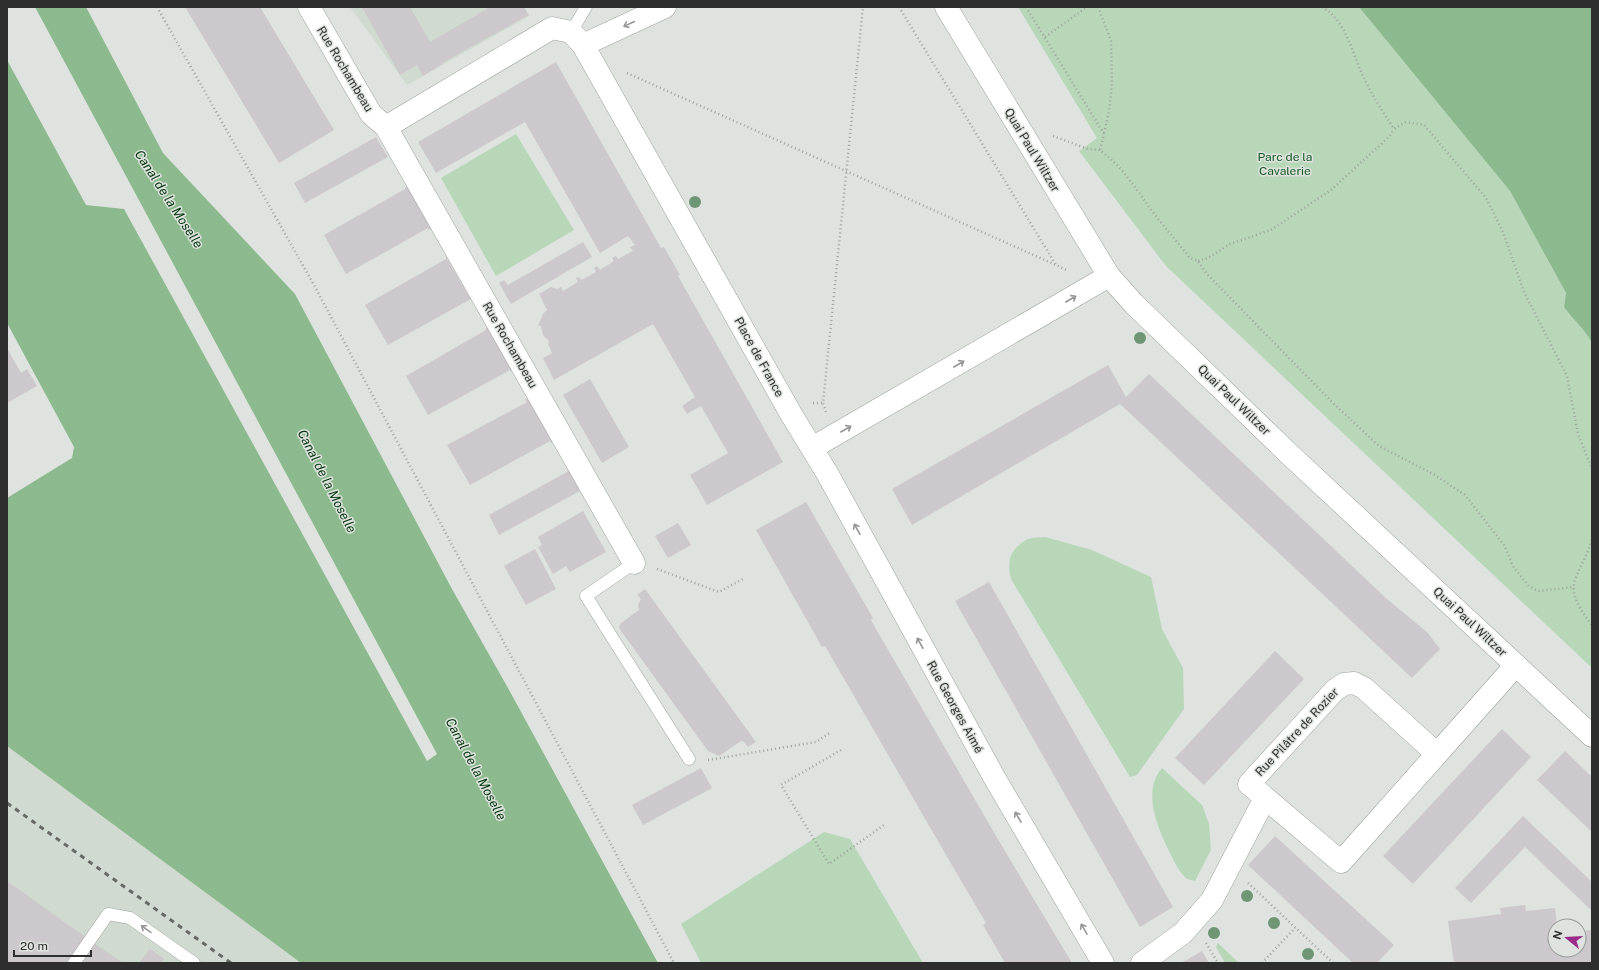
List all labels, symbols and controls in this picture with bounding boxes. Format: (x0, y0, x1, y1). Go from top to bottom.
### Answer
one-way arrow (624, 21, 636, 28)
street label: Rue Rochambeau (314, 24, 376, 114)
street label: Quai Paul Wiltzer (1001, 105, 1063, 195)
water label: Canal de la Moselle (132, 147, 206, 251)
park label: Parc de la Cavalerie (1258, 150, 1312, 178)
one-way arrow (1065, 294, 1077, 302)
street label: Rue Rochambeau (480, 299, 540, 391)
street label: Place de France (731, 315, 787, 400)
one-way arrow (953, 359, 965, 367)
street label: Quai Paul Wiltzer (1195, 362, 1273, 438)
one-way arrow (840, 424, 852, 432)
water label: Canal de la Moselle (295, 427, 359, 535)
one-way arrow (853, 523, 861, 535)
street label: Quai Paul Wiltzer (1430, 584, 1510, 660)
one-way arrow (916, 637, 923, 649)
street label: Rue Georges Aimé (924, 658, 986, 756)
street label: Rue Pilâtre de Rozier (1252, 685, 1342, 779)
water label: Canal de la Moselle (443, 715, 509, 823)
one-way arrow (1013, 811, 1021, 823)
north arrow (1547, 918, 1587, 958)
one-way arrow (1079, 923, 1087, 935)
one-way arrow (141, 924, 152, 933)
text: N (1550, 929, 1565, 941)
scale bar (14, 932, 91, 958)
text: 20 m (20, 939, 48, 953)

